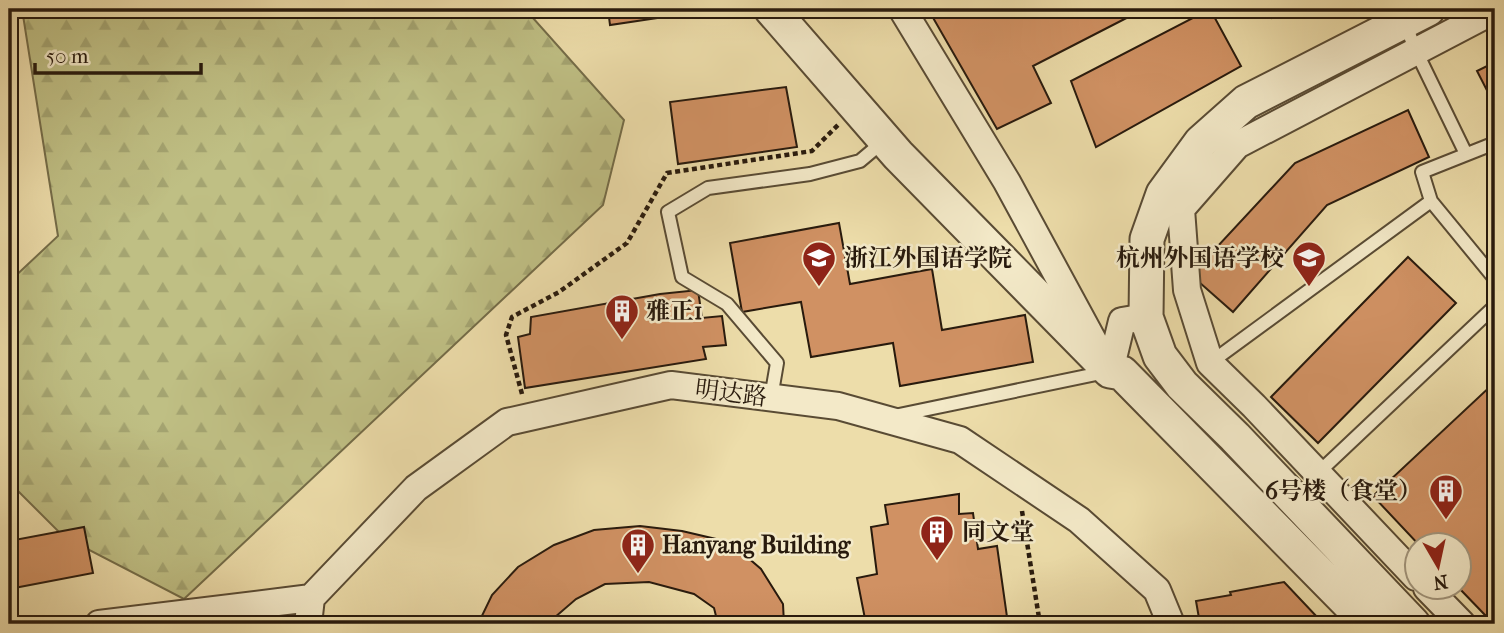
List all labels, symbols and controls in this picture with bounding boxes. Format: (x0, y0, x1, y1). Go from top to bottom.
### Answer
scale bar (35, 32, 201, 76)
text: 50 m (46, 44, 89, 68)
school or university icon: 浙江外国语学院 (800, 239, 838, 288)
school or university icon: 杭州外国语学校 (1290, 239, 1328, 288)
place label: 浙江外国语学院 (844, 244, 1012, 272)
place label: 杭州外国语学校 (1116, 244, 1284, 272)
building icon: 雅正1 (603, 292, 641, 341)
place label: 雅正1 (646, 297, 703, 325)
street label: 明达路 (694, 375, 768, 411)
building icon: 6号楼（食堂） (1427, 472, 1465, 521)
place label: 6号楼（食堂） (1265, 477, 1422, 505)
building icon: 同文堂 (918, 513, 956, 562)
place label: 同文堂 (962, 518, 1034, 546)
building icon: Hanyang Building (619, 526, 657, 575)
place label: Hanyang Building (662, 531, 852, 559)
north arrow (1402, 532, 1472, 602)
text: N (1431, 570, 1449, 594)

